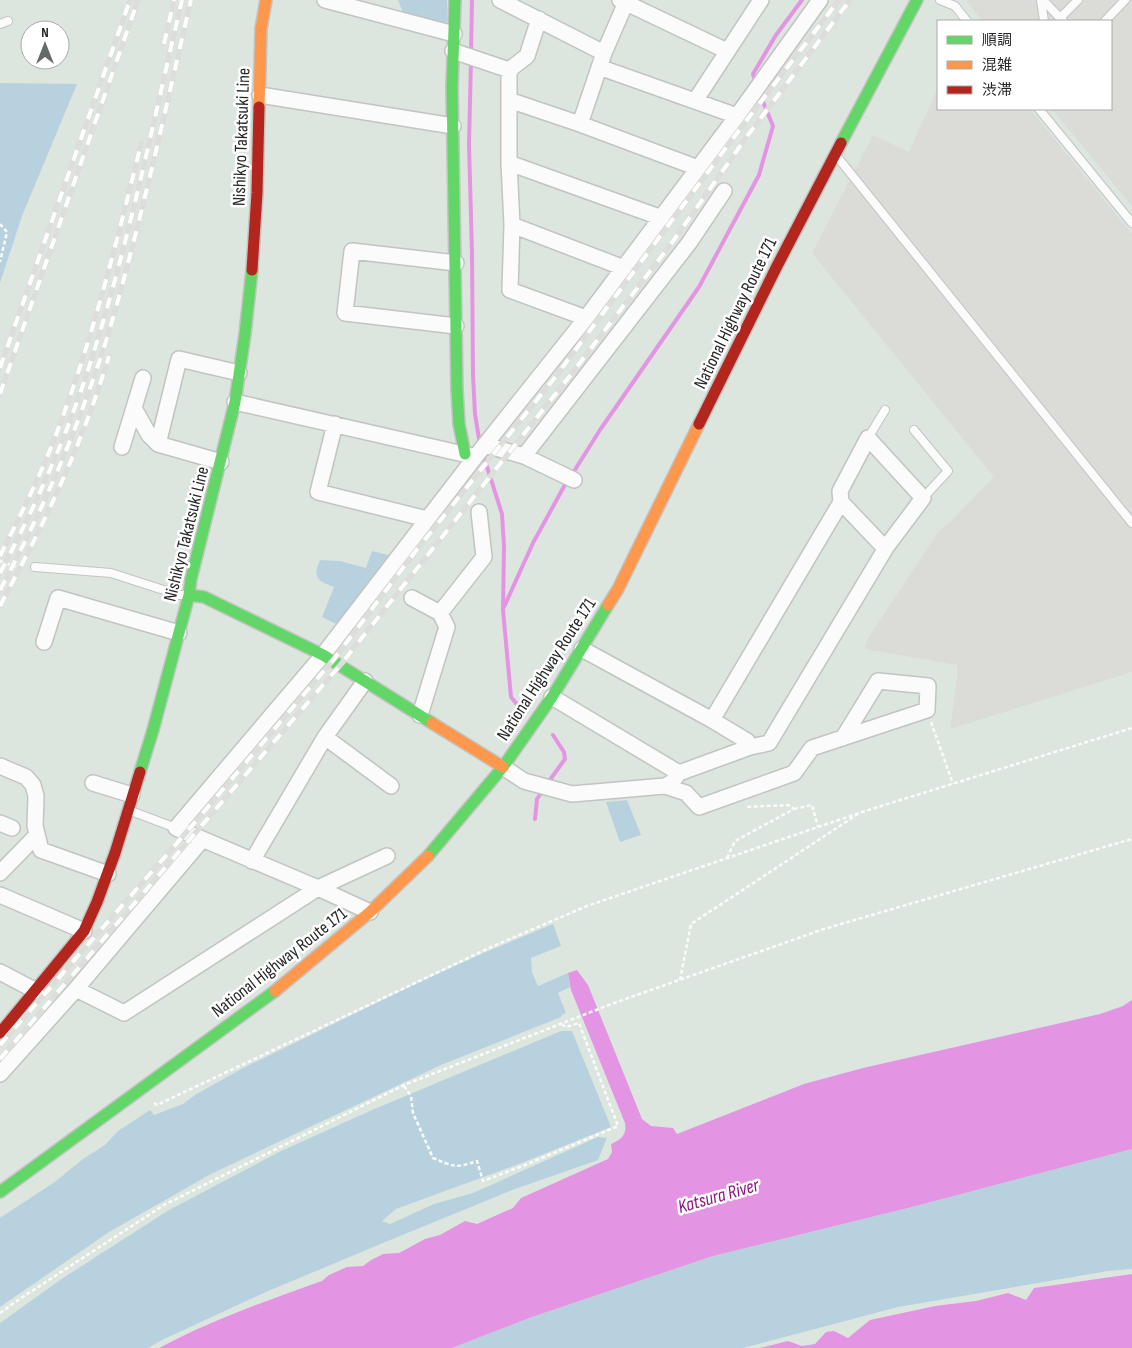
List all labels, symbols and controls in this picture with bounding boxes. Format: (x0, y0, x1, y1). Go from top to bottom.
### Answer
north arrow (20, 20, 70, 70)
legend (937, 20, 1112, 110)
text: N (41, 24, 49, 41)
text: 順調 (982, 31, 1012, 50)
text: 混雑 (982, 56, 1012, 75)
street label: Nishikyo Takatsuki Line (229, 68, 254, 206)
text: 渋滞 (982, 81, 1012, 100)
street label: National Highway Route 171 (690, 234, 781, 392)
street label: Nishikyo Takatsuki Line (160, 464, 213, 604)
street label: National Highway Route 171 (493, 594, 601, 744)
street label: National Highway Route 171 (208, 903, 352, 1022)
water label: Katsura River (675, 1174, 762, 1219)

